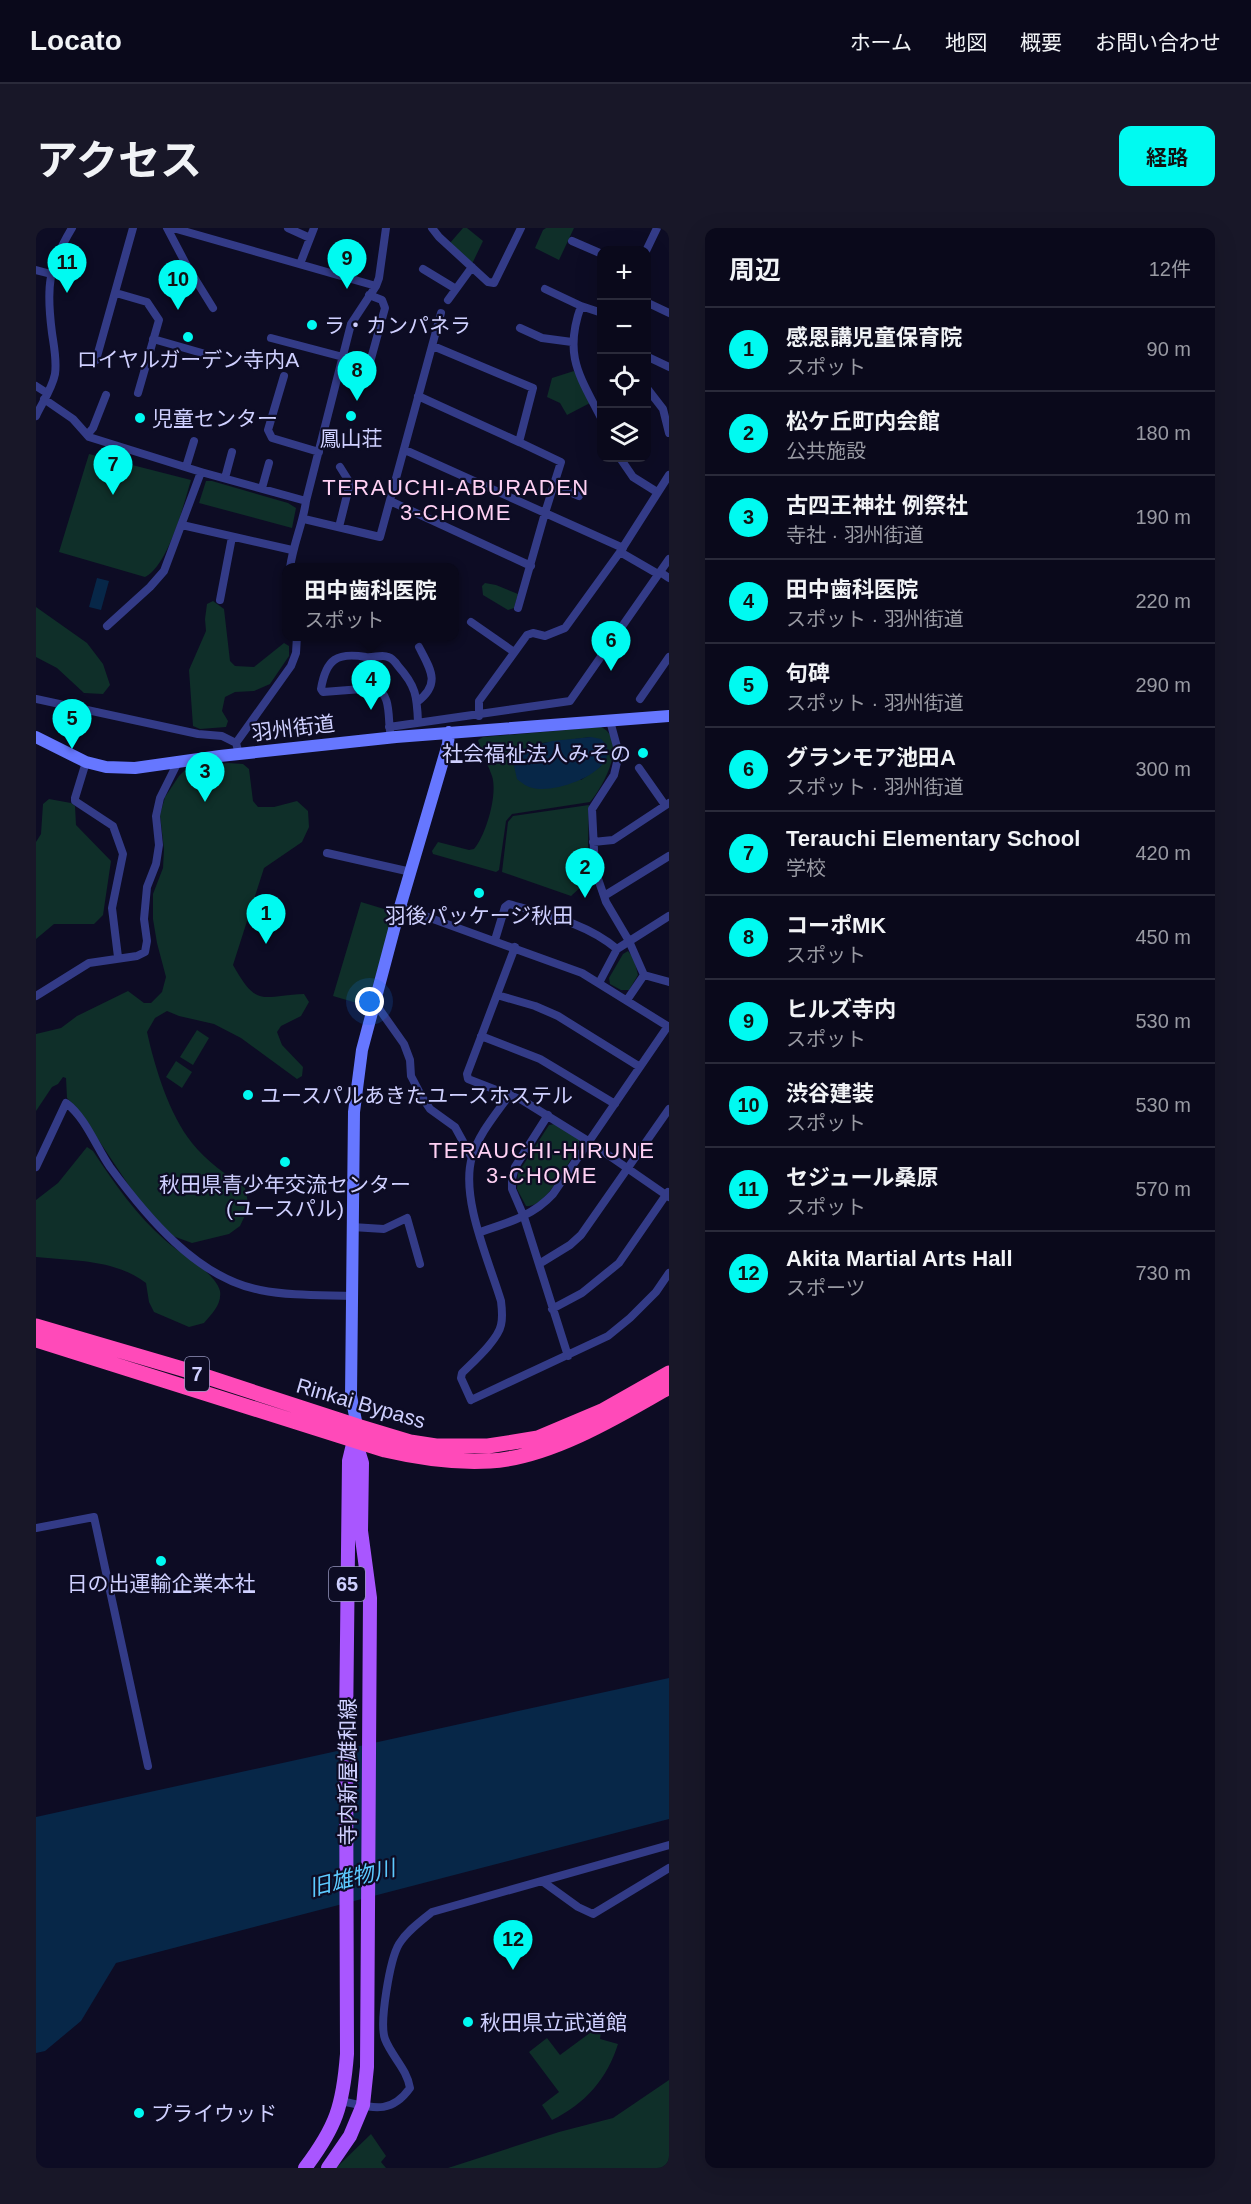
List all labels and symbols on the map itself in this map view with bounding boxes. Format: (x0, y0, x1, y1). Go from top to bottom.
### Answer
pin: 9 (328, 239, 366, 289)
pin: 11 (48, 244, 87, 293)
pin: 10 (158, 260, 198, 310)
place label: ラ・カンパネラ (324, 314, 471, 337)
marker: ラ・カンパネラ (305, 318, 319, 332)
marker: ロイヤルガーデン寺内A (181, 330, 195, 344)
place label: ロイヤルガーデン寺内A (77, 348, 299, 371)
pin: 8 (338, 352, 376, 401)
place label: 児童センター (152, 407, 278, 430)
marker: 鳳山荘 (344, 409, 358, 423)
marker: 児童センター (133, 411, 147, 425)
place label: 鳳山荘 (320, 427, 383, 450)
pin: 7 (94, 446, 133, 495)
district label: TERAUCHI-ABURADEN 3-CHOME (322, 475, 590, 525)
pin: 6 (592, 622, 630, 671)
pin: 4 (352, 660, 390, 710)
pin: 5 (52, 700, 92, 749)
street label: 羽州街道 (250, 711, 336, 745)
place label: 社会福祉法人みその (442, 742, 631, 765)
marker: 社会福祉法人みその (636, 746, 650, 760)
pin: 3 (186, 752, 224, 802)
pin: 2 (566, 848, 604, 898)
marker: 羽後パッケージ秋田 (472, 886, 486, 900)
pin: 1 (246, 894, 286, 944)
place label: 羽後パッケージ秋田 (385, 904, 573, 927)
your location (355, 987, 384, 1016)
place label: ユースパルあきたユースホステル (260, 1084, 573, 1107)
marker: ユースパルあきたユースホステル (241, 1088, 255, 1102)
district label: TERAUCHI-HIRUNE 3-CHOME (429, 1138, 655, 1188)
marker: 秋田県青少年交流センター (ユースパル) (278, 1155, 292, 1169)
place label: 秋田県青少年交流センター (ユースパル) (159, 1173, 411, 1220)
road number: 7 (185, 1357, 209, 1391)
street label: Rinkai Bypass (294, 1374, 428, 1432)
marker: 日の出運輸企業本社 (154, 1554, 168, 1568)
road number: 65 (329, 1567, 365, 1601)
place label: 日の出運輸企業本社 (67, 1572, 256, 1595)
street label: 寺内新屋雄和線 (336, 1699, 359, 1846)
water label: 旧雄物川 (306, 1855, 400, 1901)
pin: 12 (494, 1920, 532, 1970)
place label: 秋田県立武道館 (480, 2011, 627, 2034)
marker: 秋田県立武道館 (461, 2015, 475, 2029)
place label: プライウッド (151, 2102, 277, 2125)
marker: プライウッド (132, 2106, 146, 2120)

